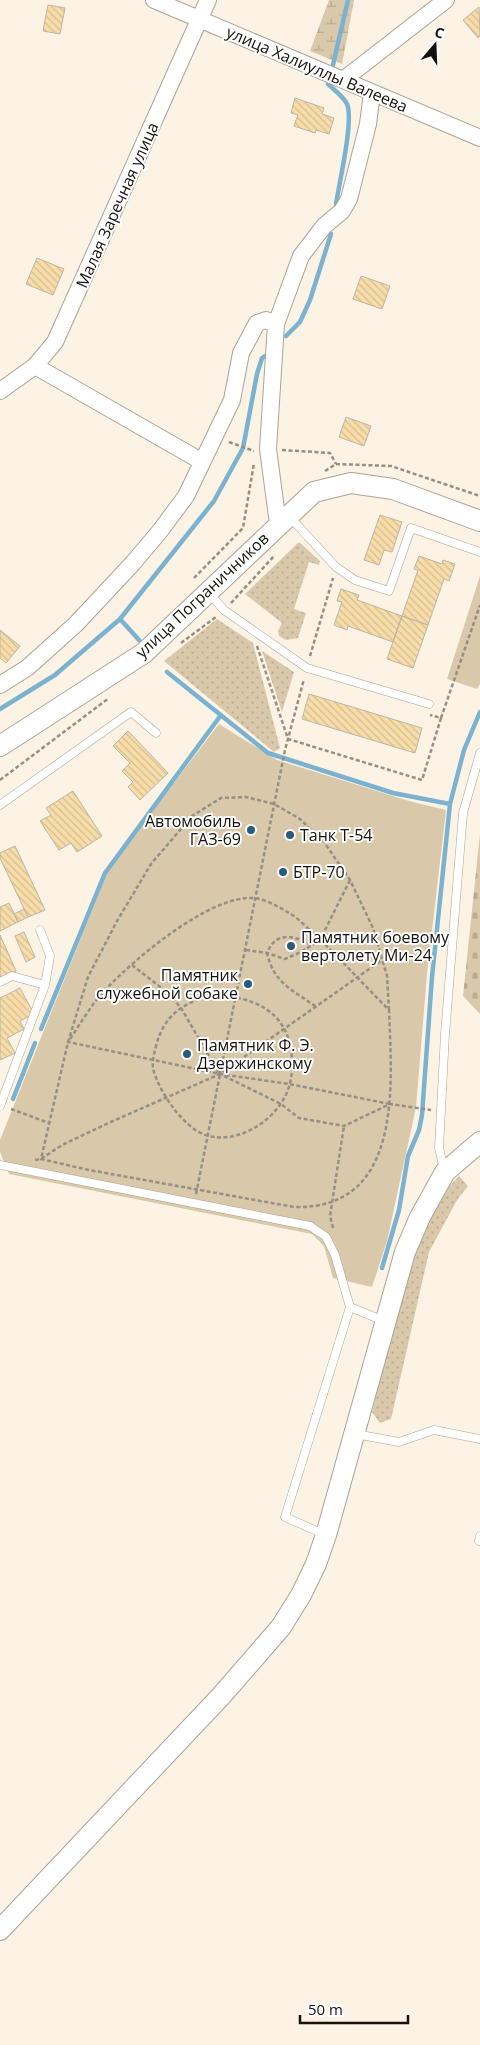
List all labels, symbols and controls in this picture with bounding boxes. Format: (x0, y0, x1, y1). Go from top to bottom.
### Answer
north arrow (410, 20, 460, 70)
street label: улица Халиуллы Валеева (223, 21, 411, 117)
text: С (432, 22, 447, 43)
street label: Малая Заречная улица (70, 119, 164, 291)
street label: улица Пограничников (131, 527, 273, 663)
place label: Автомобиль ГАЗ-69 (145, 810, 241, 850)
marker: Автомобиль ГАЗ-69 (245, 824, 257, 836)
place label: Танк Т-54 (300, 824, 373, 846)
marker: Танк Т-54 (284, 829, 296, 841)
place label: БТР-70 (293, 861, 345, 883)
marker: БТР-70 (277, 866, 289, 878)
place label: Памятник боевому вертолету Ми-24 (301, 926, 450, 966)
marker: Памятник боевому вертолету Ми-24 (285, 940, 297, 952)
place label: Памятник служебной собаке (96, 964, 239, 1004)
marker: Памятник служебной собаке (242, 978, 254, 990)
place label: Памятник Ф. Э. Дзержинскому (197, 1034, 314, 1074)
marker: Памятник Ф. Э. Дзержинскому (181, 1048, 193, 1060)
scale bar (300, 1992, 408, 2024)
text: 50 m (308, 1999, 343, 2019)

